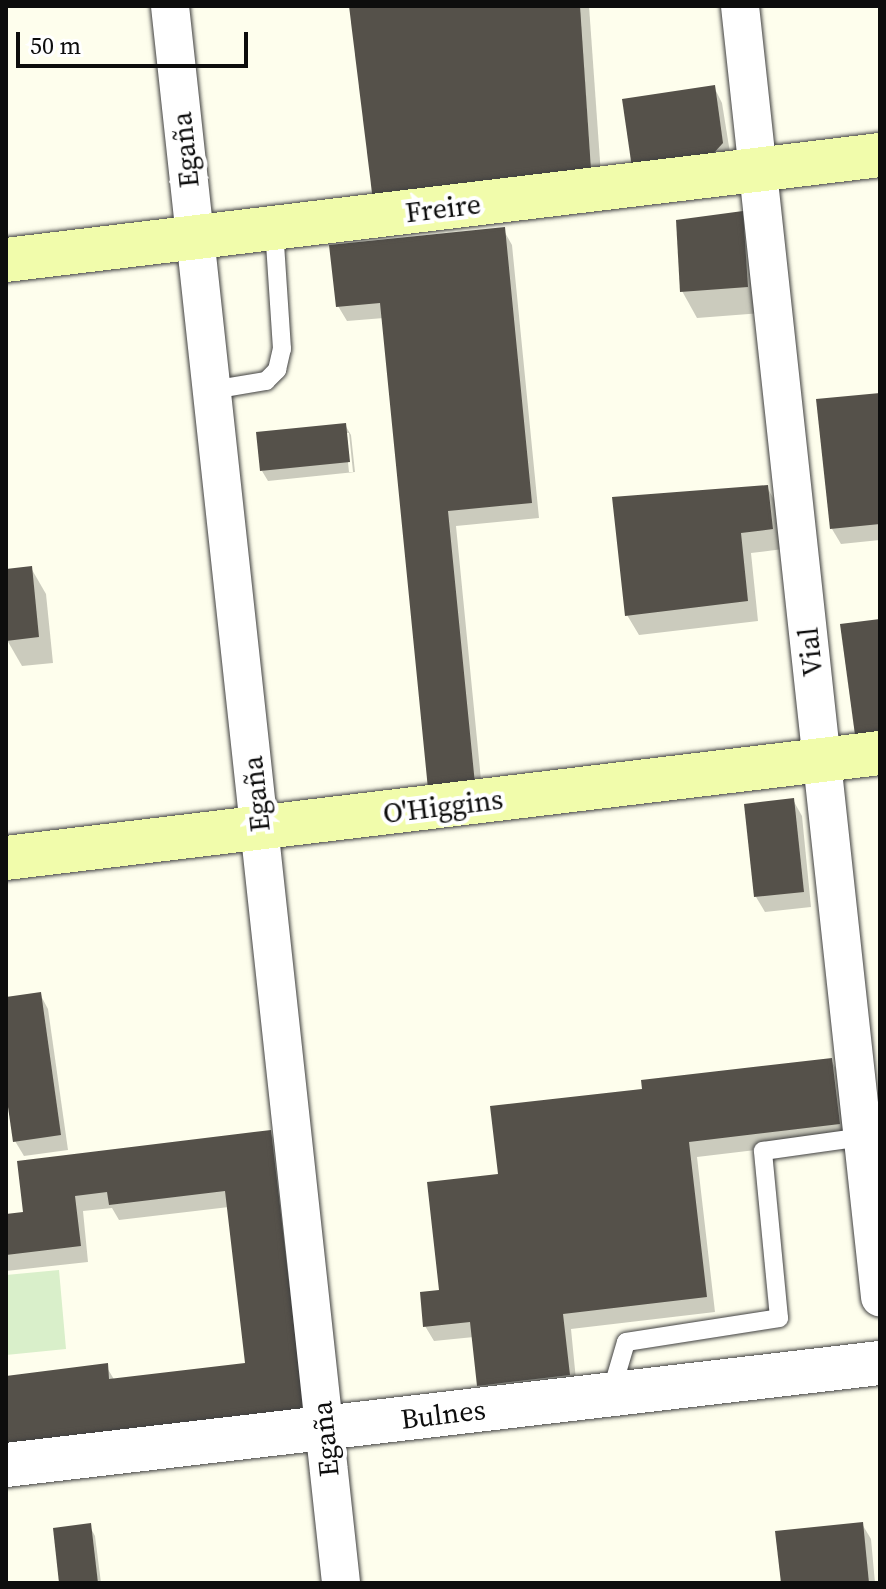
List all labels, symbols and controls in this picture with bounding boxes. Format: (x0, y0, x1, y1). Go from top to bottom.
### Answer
scale bar (20, 16, 252, 66)
text: 50 m (30, 29, 81, 62)
street label: Egaña (164, 111, 206, 189)
street label: Freire (403, 187, 483, 229)
street label: Vial (791, 626, 829, 678)
street label: Egaña (235, 755, 277, 833)
street label: O'Higgins (381, 782, 505, 830)
street label: Bulnes (399, 1392, 487, 1436)
street label: Egaña (304, 1400, 346, 1478)

